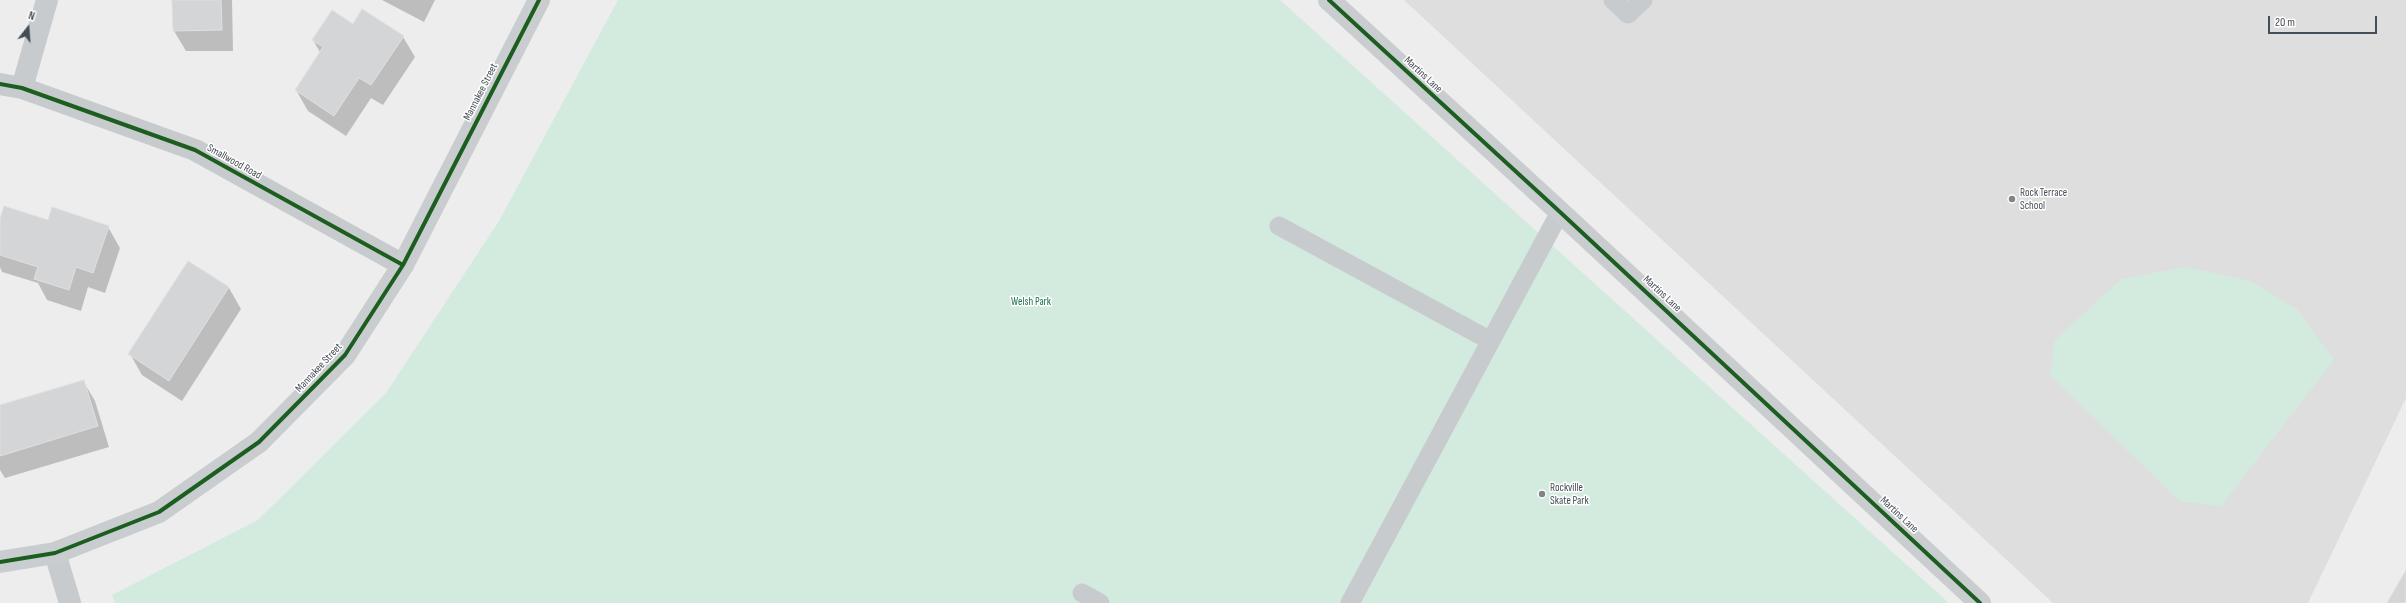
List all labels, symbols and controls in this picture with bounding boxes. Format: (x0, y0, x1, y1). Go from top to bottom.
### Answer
north arrow (8, 8, 48, 48)
scale bar (2270, 8, 2379, 34)
text: N (27, 9, 36, 23)
text: 20 m (2275, 15, 2295, 30)
street label: Martins Lane (1401, 54, 1445, 96)
street label: Mannakee Street (461, 61, 501, 123)
street label: Smallwood Road (205, 142, 263, 182)
place label: Rock Terrace School (2020, 186, 2067, 212)
marker: Rock Terrace School (2007, 194, 2017, 204)
street label: Martins Lane (1640, 273, 1684, 315)
park label: Welsh Park (1011, 295, 1051, 309)
street label: Mannakee Street (293, 341, 345, 395)
place label: Rockville Skate Park (1550, 481, 1589, 507)
marker: Rockville Skate Park (1537, 489, 1547, 499)
street label: Martins Lane (1877, 494, 1921, 536)

